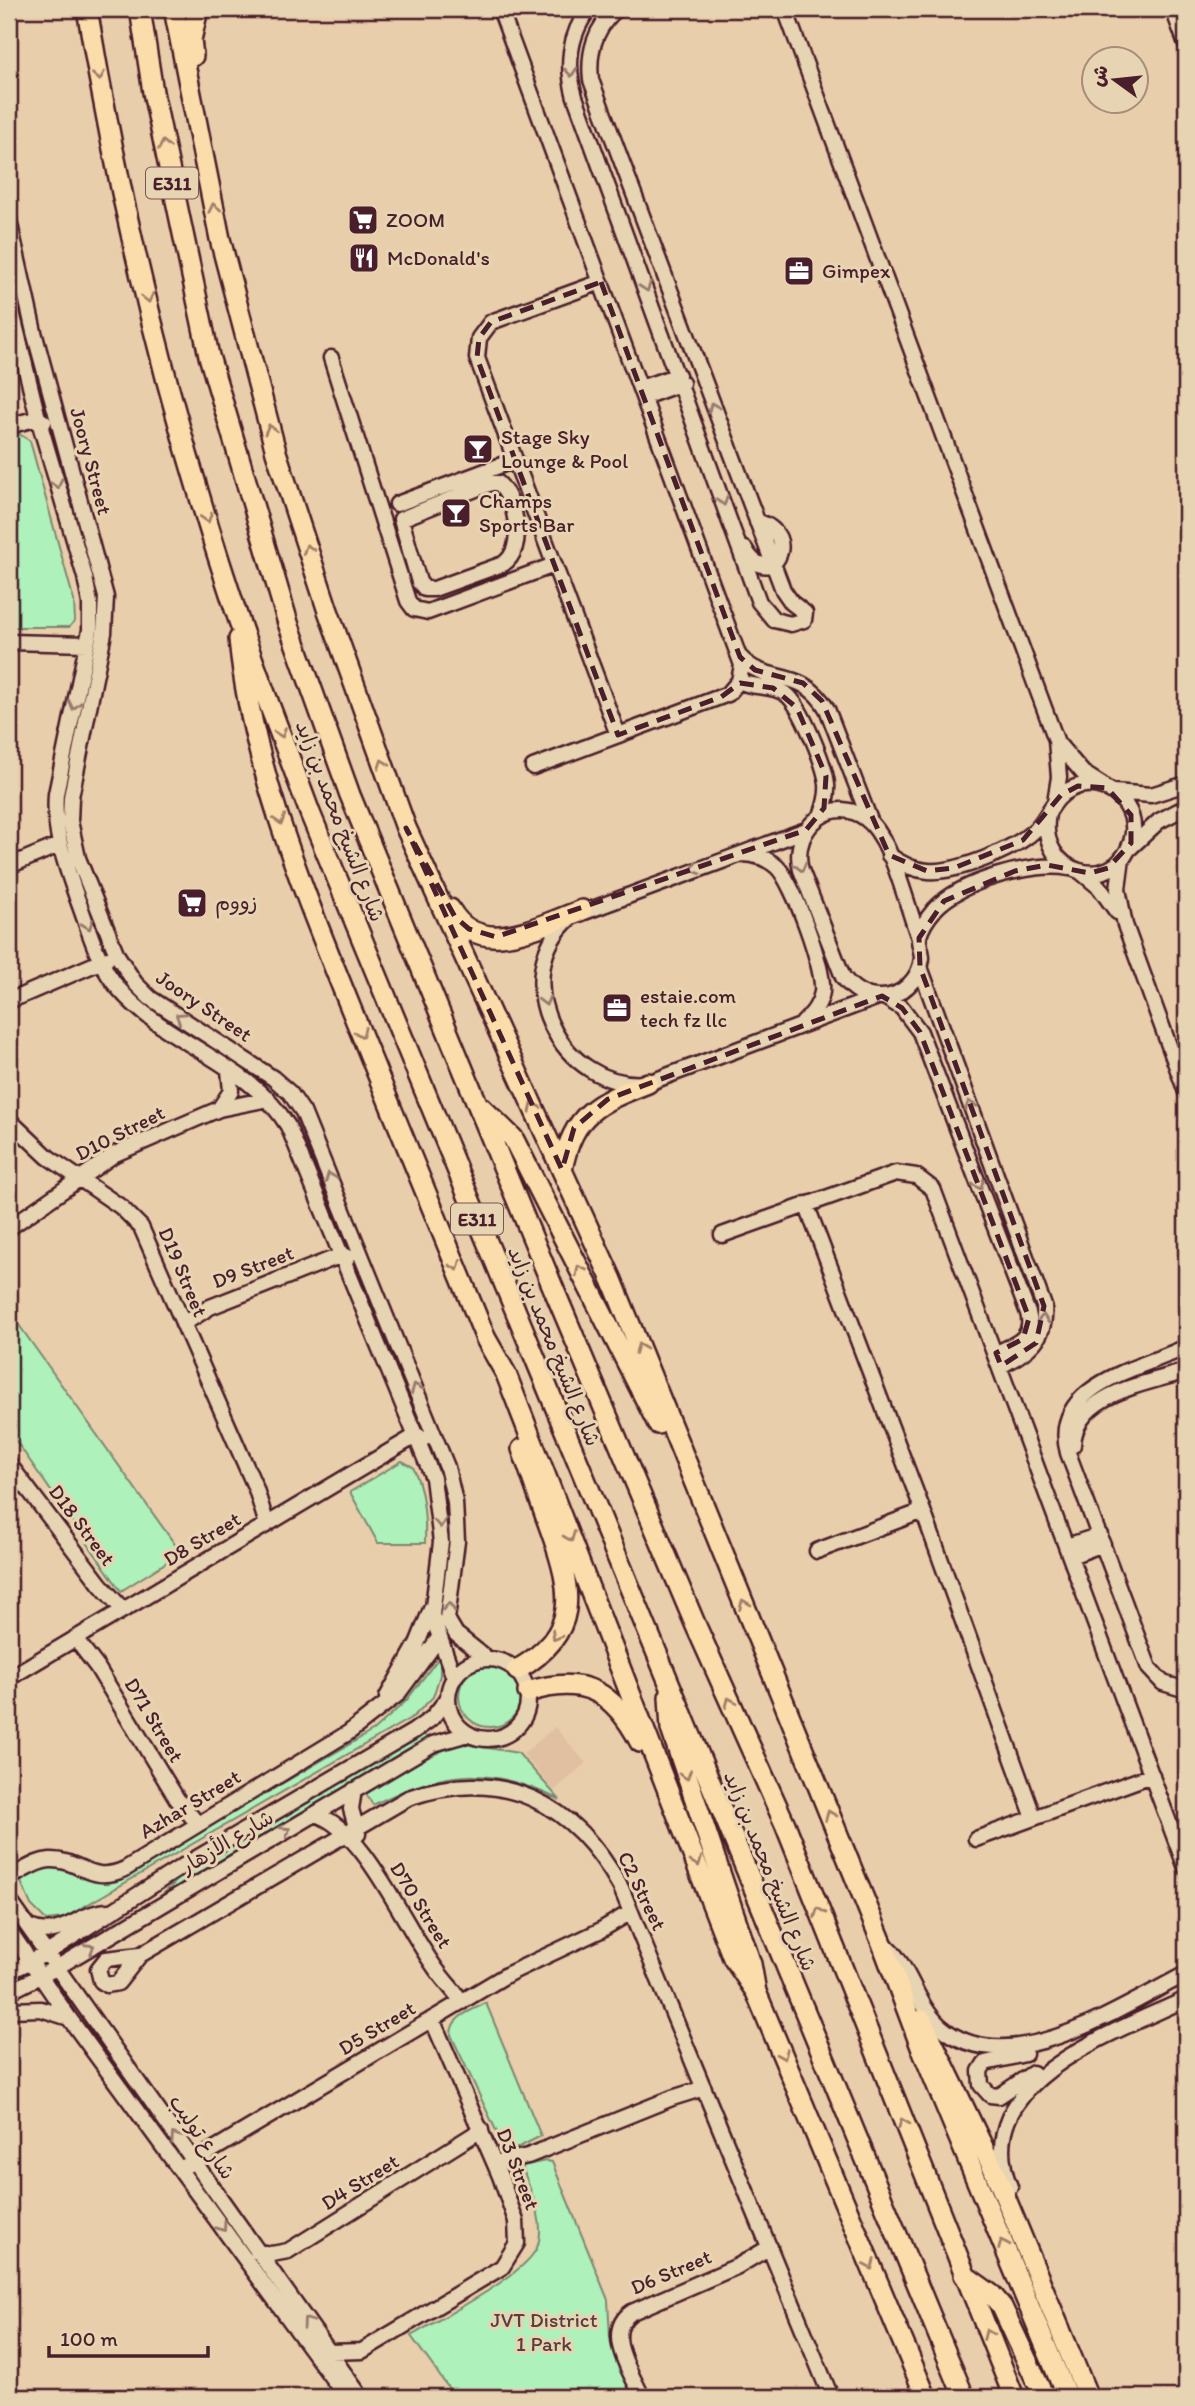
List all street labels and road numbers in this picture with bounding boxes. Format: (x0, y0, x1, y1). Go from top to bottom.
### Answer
road number: E311 (146, 168, 198, 198)
street label: Joory Street (65, 404, 118, 517)
street label: شارع الشيخ محمد بن زايد (288, 717, 390, 926)
street label: Joory Street (152, 964, 257, 1047)
street label: D10 Street (71, 1099, 169, 1166)
road number: E311 (451, 1204, 503, 1234)
street label: D19 Street (153, 1223, 214, 1320)
street label: D9 Street (209, 1240, 297, 1293)
street label: شارع الشيخ محمد بن زايد (500, 1242, 606, 1451)
street label: D18 Street (44, 1479, 121, 1570)
street label: D8 Street (159, 1506, 245, 1571)
street label: D71 Street (119, 1673, 189, 1767)
street label: Azhar Street (135, 1764, 245, 1844)
street label: شارع الشيخ محمد بن زايد (716, 1767, 822, 1976)
street label: شارع الأزهار (174, 1803, 279, 1882)
street label: C2 Street (613, 1847, 672, 1934)
street label: D70 Street (385, 1857, 458, 1953)
street label: D5 Street (334, 1995, 420, 2060)
street label: شارع توليب (162, 2090, 241, 2186)
street label: D3 Street (491, 2124, 546, 2213)
street label: D4 Street (316, 2148, 403, 2215)
street label: D6 Street (627, 2243, 715, 2300)

